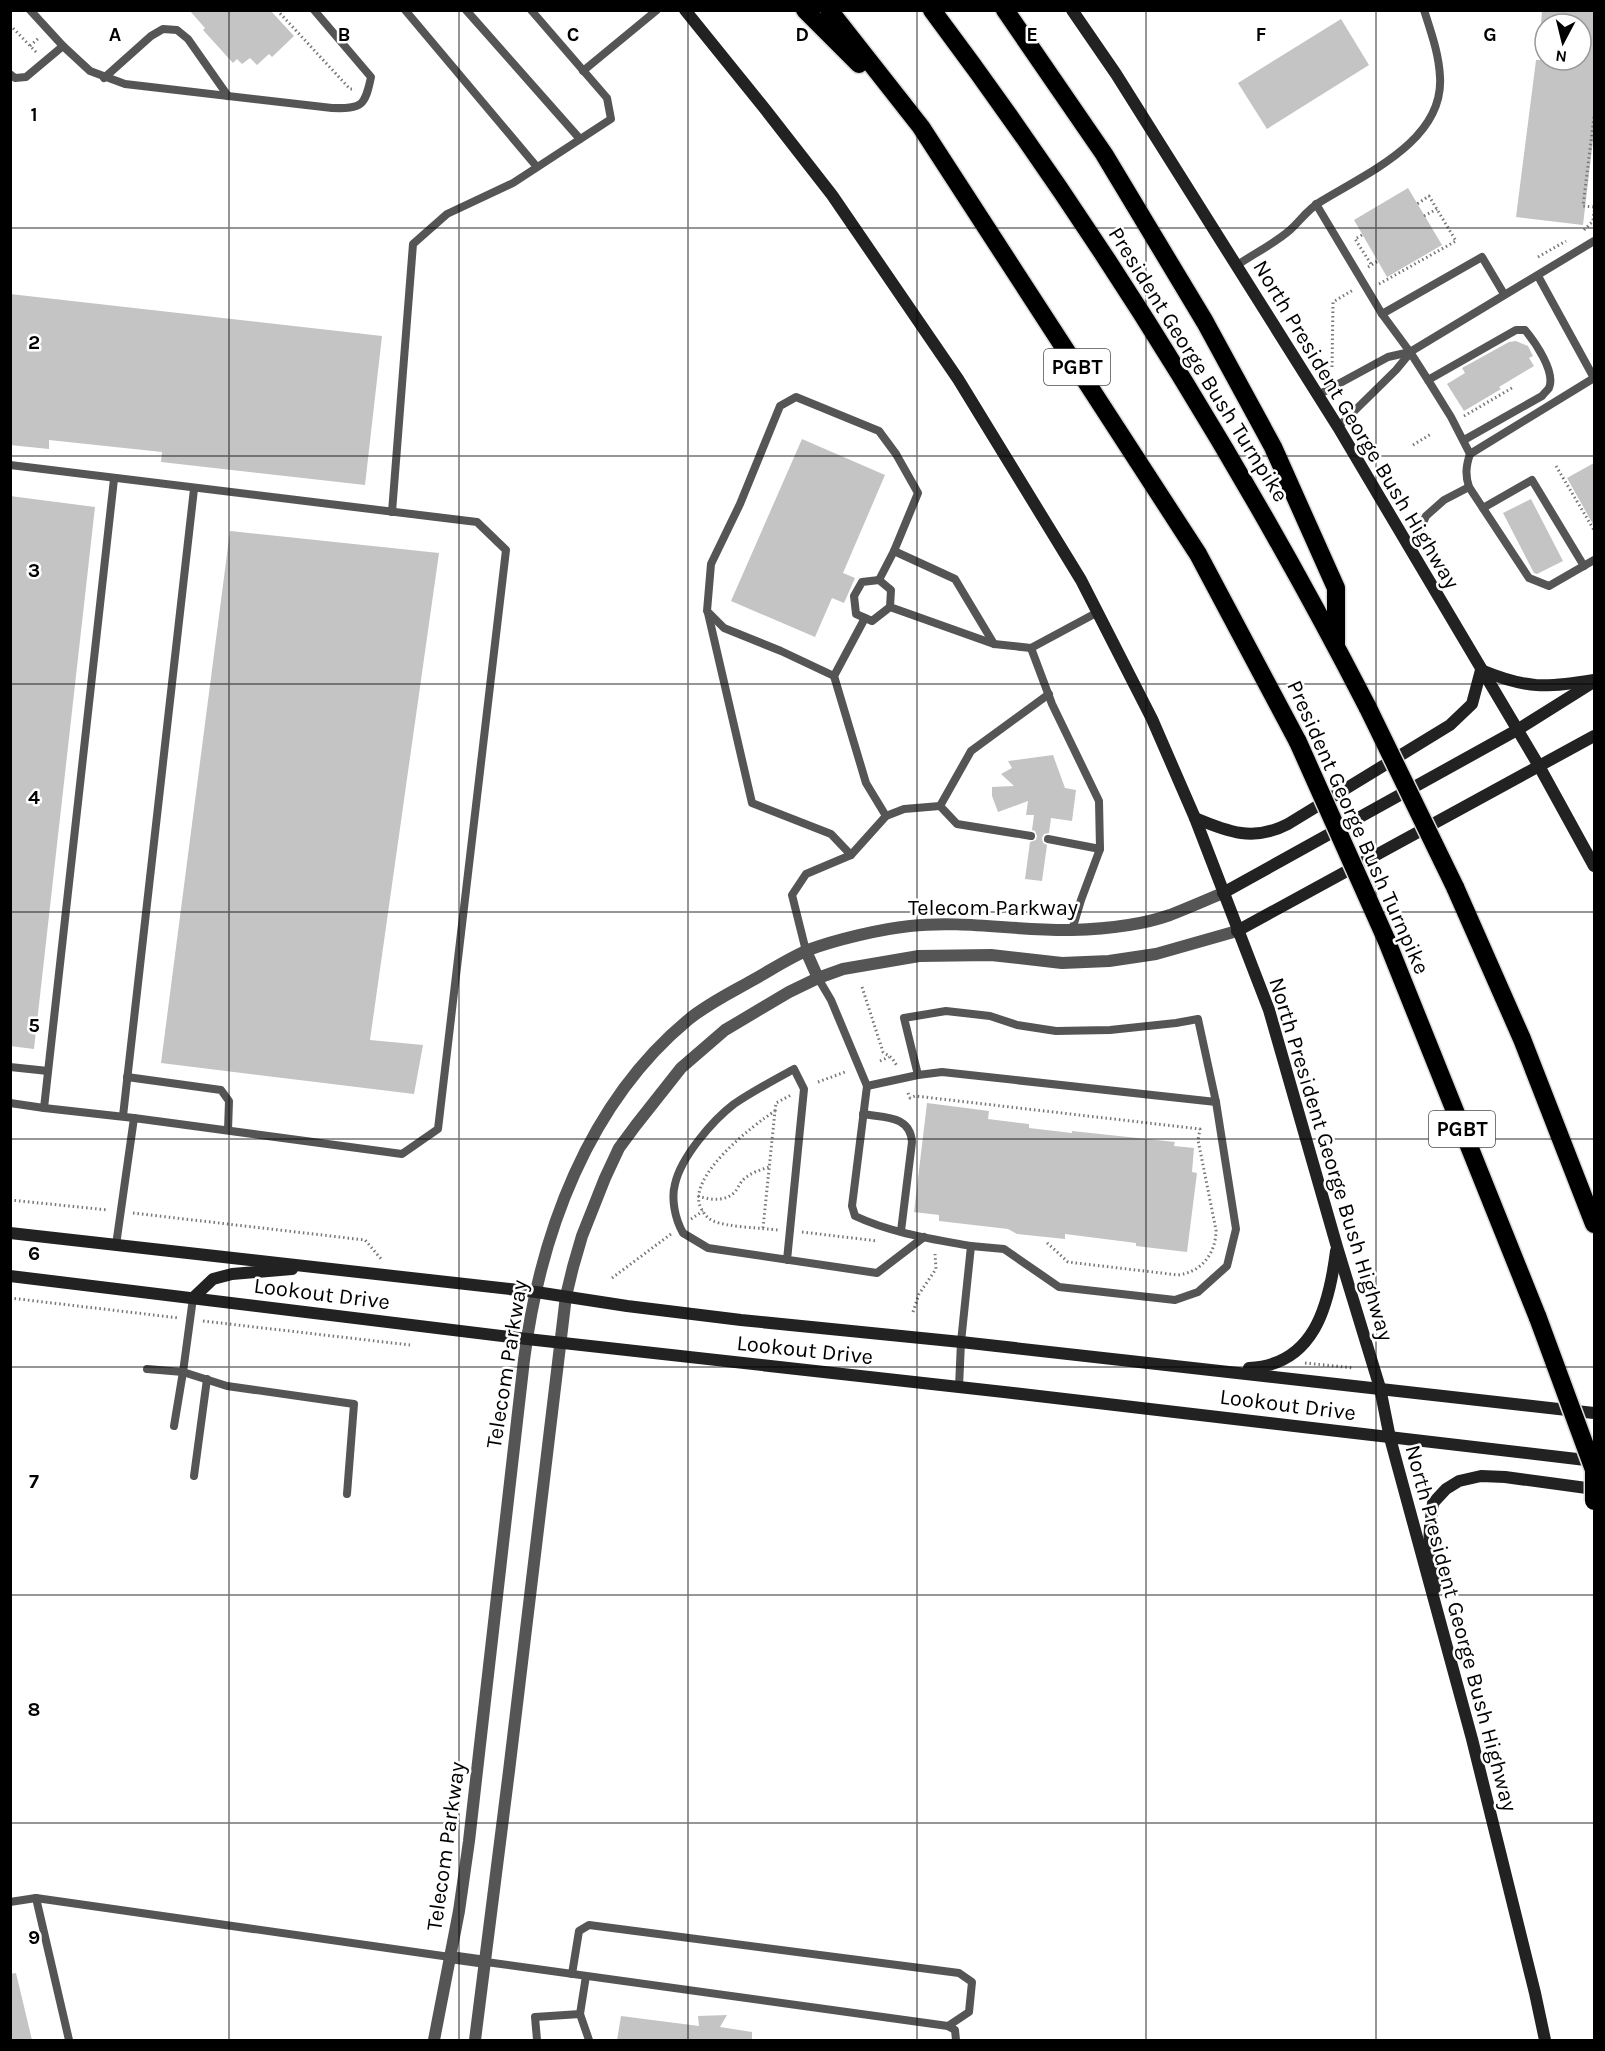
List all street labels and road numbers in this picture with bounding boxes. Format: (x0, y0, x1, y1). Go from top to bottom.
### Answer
street label: President George Bush Turnpike (1103, 222, 1294, 507)
street label: North President George Bush Highway (1247, 255, 1465, 594)
road number: PGBT (1044, 349, 1110, 385)
street label: President George Bush Turnpike (1281, 676, 1435, 978)
street label: Telecom Parkway (908, 895, 1078, 921)
street label: North President George Bush Highway (1263, 974, 1399, 1344)
road number: PGBT (1429, 1111, 1495, 1147)
street label: Lookout Drive (252, 1273, 391, 1315)
street label: Telecom Parkway (481, 1278, 533, 1450)
street label: Lookout Drive (735, 1330, 874, 1370)
street label: Lookout Drive (1218, 1384, 1357, 1426)
street label: North President George Bush Highway (1399, 1442, 1523, 1815)
street label: Telecom Parkway (421, 1760, 471, 1932)

